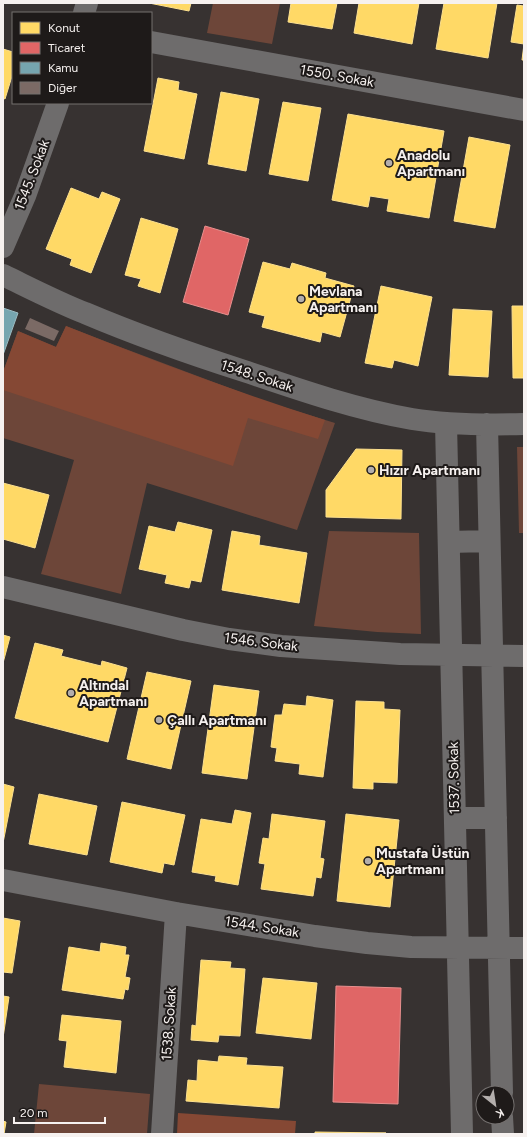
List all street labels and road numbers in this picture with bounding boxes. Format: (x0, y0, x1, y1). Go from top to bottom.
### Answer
street label: 1550. Sokak (299, 61, 375, 91)
street label: 1545. Sokak (11, 137, 53, 213)
street label: 1548. Sokak (219, 356, 295, 396)
street label: 1546. Sokak (223, 629, 299, 655)
street label: 1537. Sokak (445, 741, 463, 814)
street label: 1544. Sokak (224, 913, 301, 941)
street label: 1538. Sokak (158, 986, 180, 1061)

